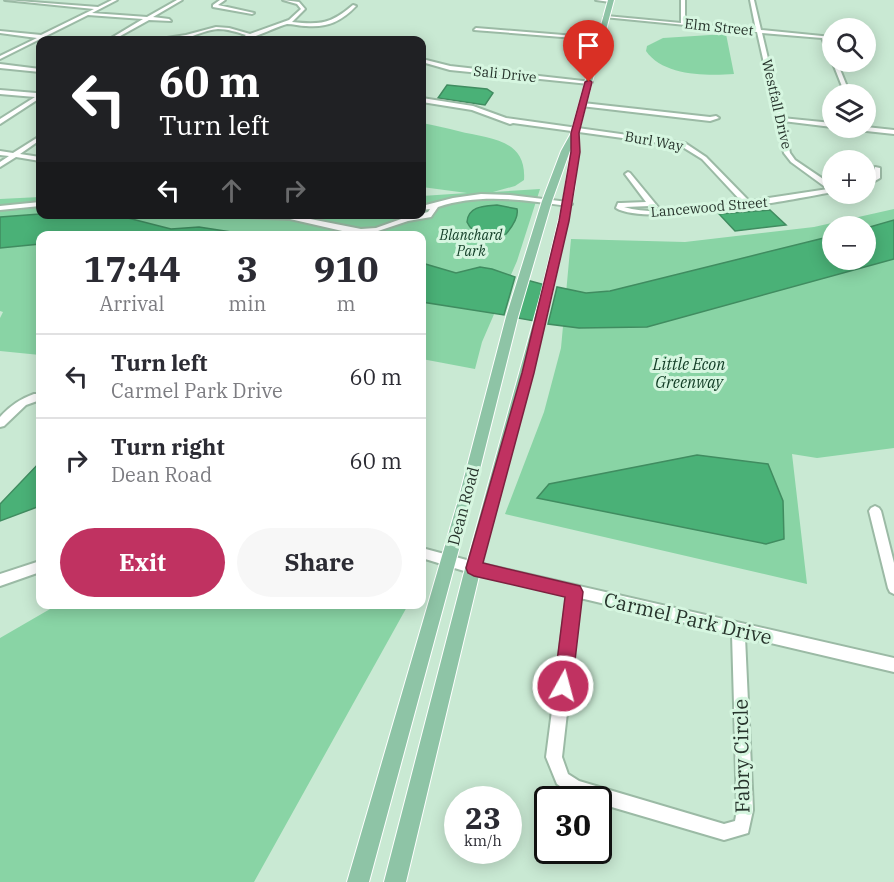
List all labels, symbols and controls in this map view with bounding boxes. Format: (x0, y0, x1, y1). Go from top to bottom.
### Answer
street label: Elm Street (684, 14, 754, 40)
map controls (822, 18, 876, 270)
button: search (822, 18, 876, 72)
pin (563, 20, 614, 82)
icon: arrive (572, 29, 605, 62)
text: 60 m (159, 54, 260, 109)
street label: Westfall Drive (758, 57, 796, 151)
icon: left (60, 60, 138, 138)
street label: Sali Drive (473, 62, 537, 86)
button: layers (822, 84, 876, 138)
text: Turn left (159, 107, 270, 142)
street label: Burl Way (623, 127, 685, 155)
button: + (822, 150, 876, 204)
icon: left (152, 174, 185, 207)
icon: ahead (215, 174, 248, 207)
icon: right (278, 174, 311, 207)
street label: Lancewood Street (650, 193, 768, 221)
button: − (822, 216, 876, 270)
park label: Blanchard Park (439, 226, 503, 260)
text: 17:44 (83, 245, 181, 292)
text: 3 (236, 245, 258, 292)
text: 910 (314, 245, 379, 292)
text: Arrival (100, 290, 165, 317)
text: min (228, 290, 266, 317)
text: m (337, 290, 356, 317)
text: Turn left (111, 348, 207, 377)
park label: Little Econ Greenway (652, 354, 725, 392)
icon: left (60, 360, 93, 393)
text: 60 m (350, 362, 402, 391)
text: Carmel Park Drive (111, 377, 283, 404)
text: Turn right (111, 432, 225, 461)
icon: right (60, 444, 93, 477)
text: 60 m (350, 446, 402, 475)
text: Dean Road (111, 461, 212, 488)
street label: Dean Road (443, 464, 483, 548)
button: Exit (60, 528, 225, 597)
button: Share (237, 528, 402, 597)
street label: Carmel Park Drive (601, 586, 775, 650)
position arrow (531, 654, 595, 718)
street label: Fabry Circle (727, 699, 755, 813)
speed limit sign: 30 (534, 786, 612, 864)
text: 23 (465, 798, 501, 837)
text: km/h (464, 831, 502, 850)

